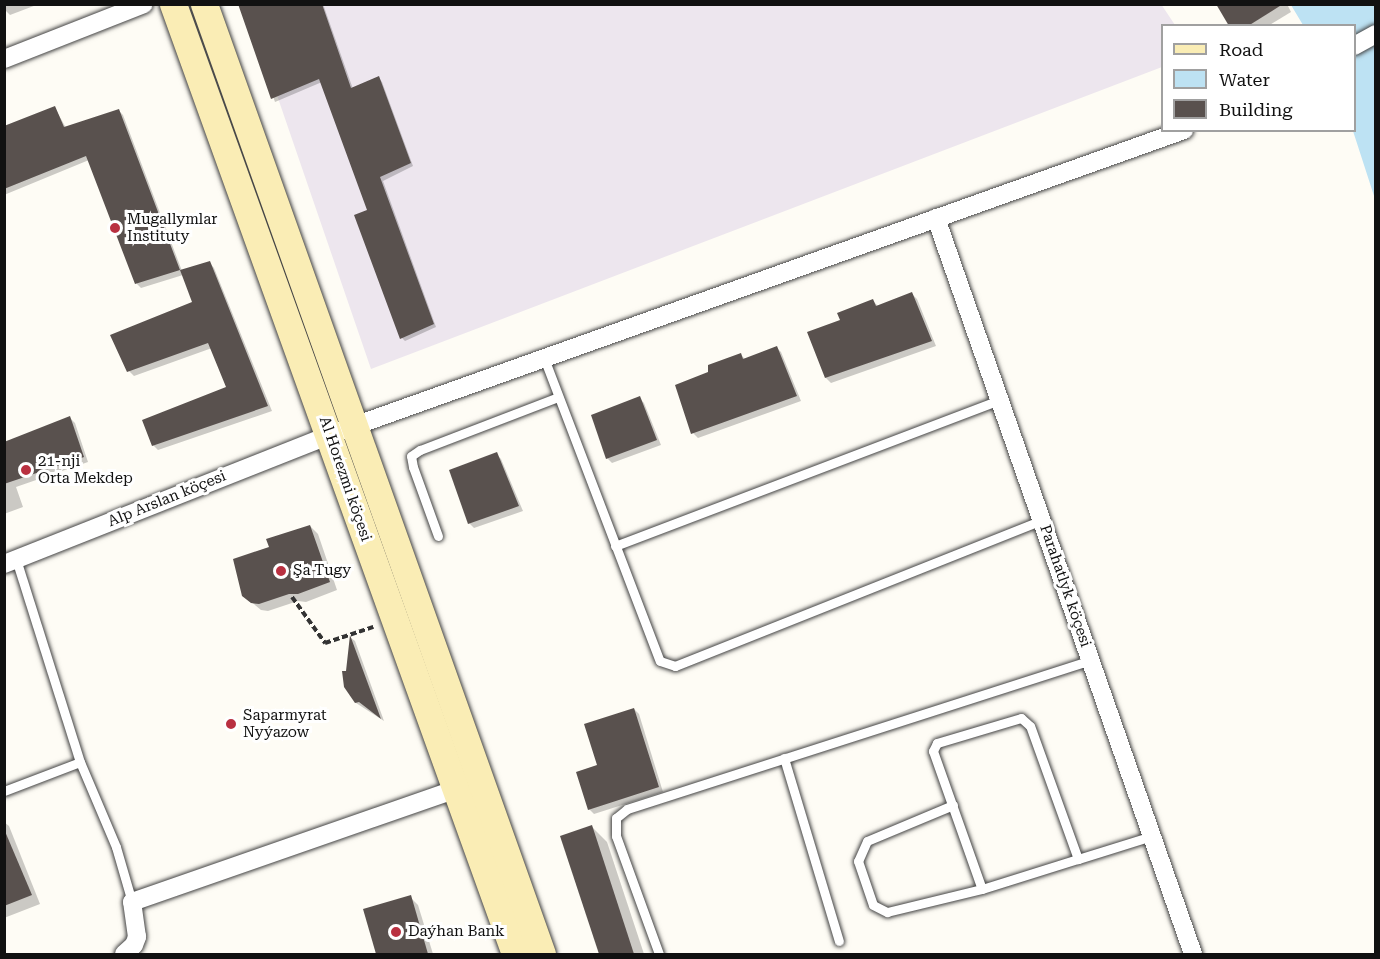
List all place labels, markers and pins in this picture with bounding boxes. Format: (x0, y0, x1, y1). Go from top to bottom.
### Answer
place label: Mugallymlar Instituty (127, 210, 218, 245)
marker: Mugallymlar Instituty (108, 221, 122, 235)
place label: 21-nji Orta Mekdep (38, 452, 133, 487)
marker: 21-nji Orta Mekdep (19, 463, 33, 477)
place label: Şa Tugy (293, 562, 351, 580)
marker: Şa Tugy (274, 564, 288, 578)
place label: Saparmyrat Nyýazow (243, 706, 326, 741)
marker: Saparmyrat Nyýazow (224, 717, 238, 731)
place label: Daýhan Bank (408, 923, 505, 941)
marker: Daýhan Bank (389, 925, 403, 939)

